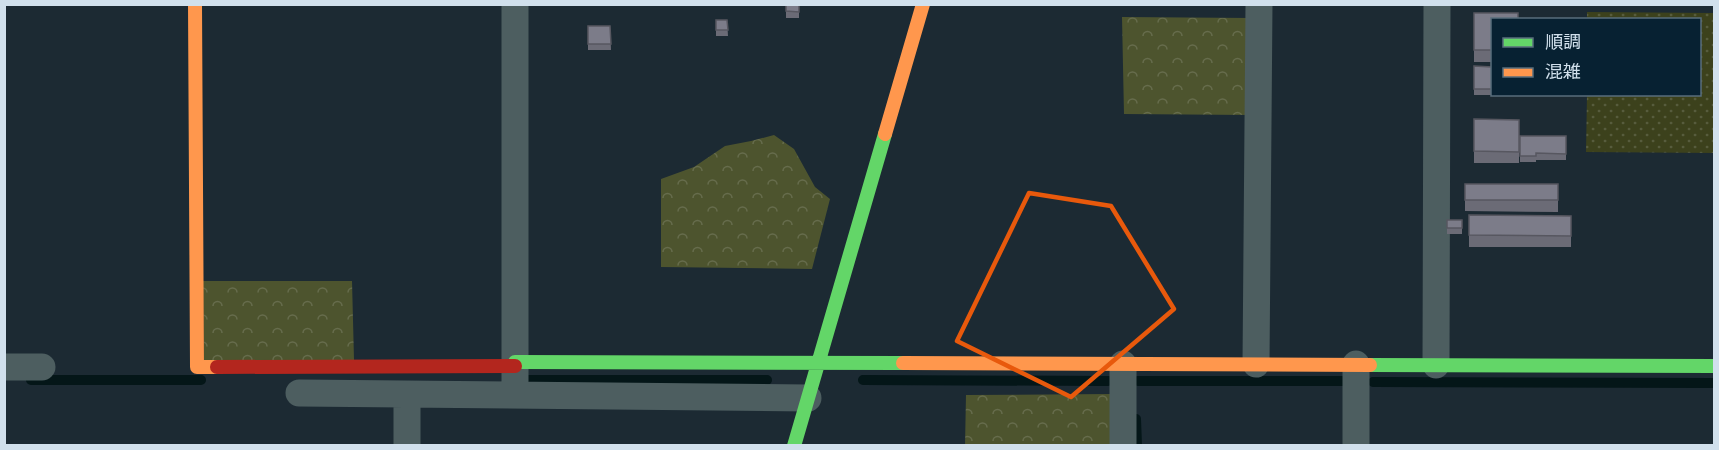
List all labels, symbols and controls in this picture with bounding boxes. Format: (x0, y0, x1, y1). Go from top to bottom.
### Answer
legend (1491, 18, 1701, 96)
text: 順調 (1545, 29, 1581, 54)
text: 混雑 (1545, 59, 1581, 84)

